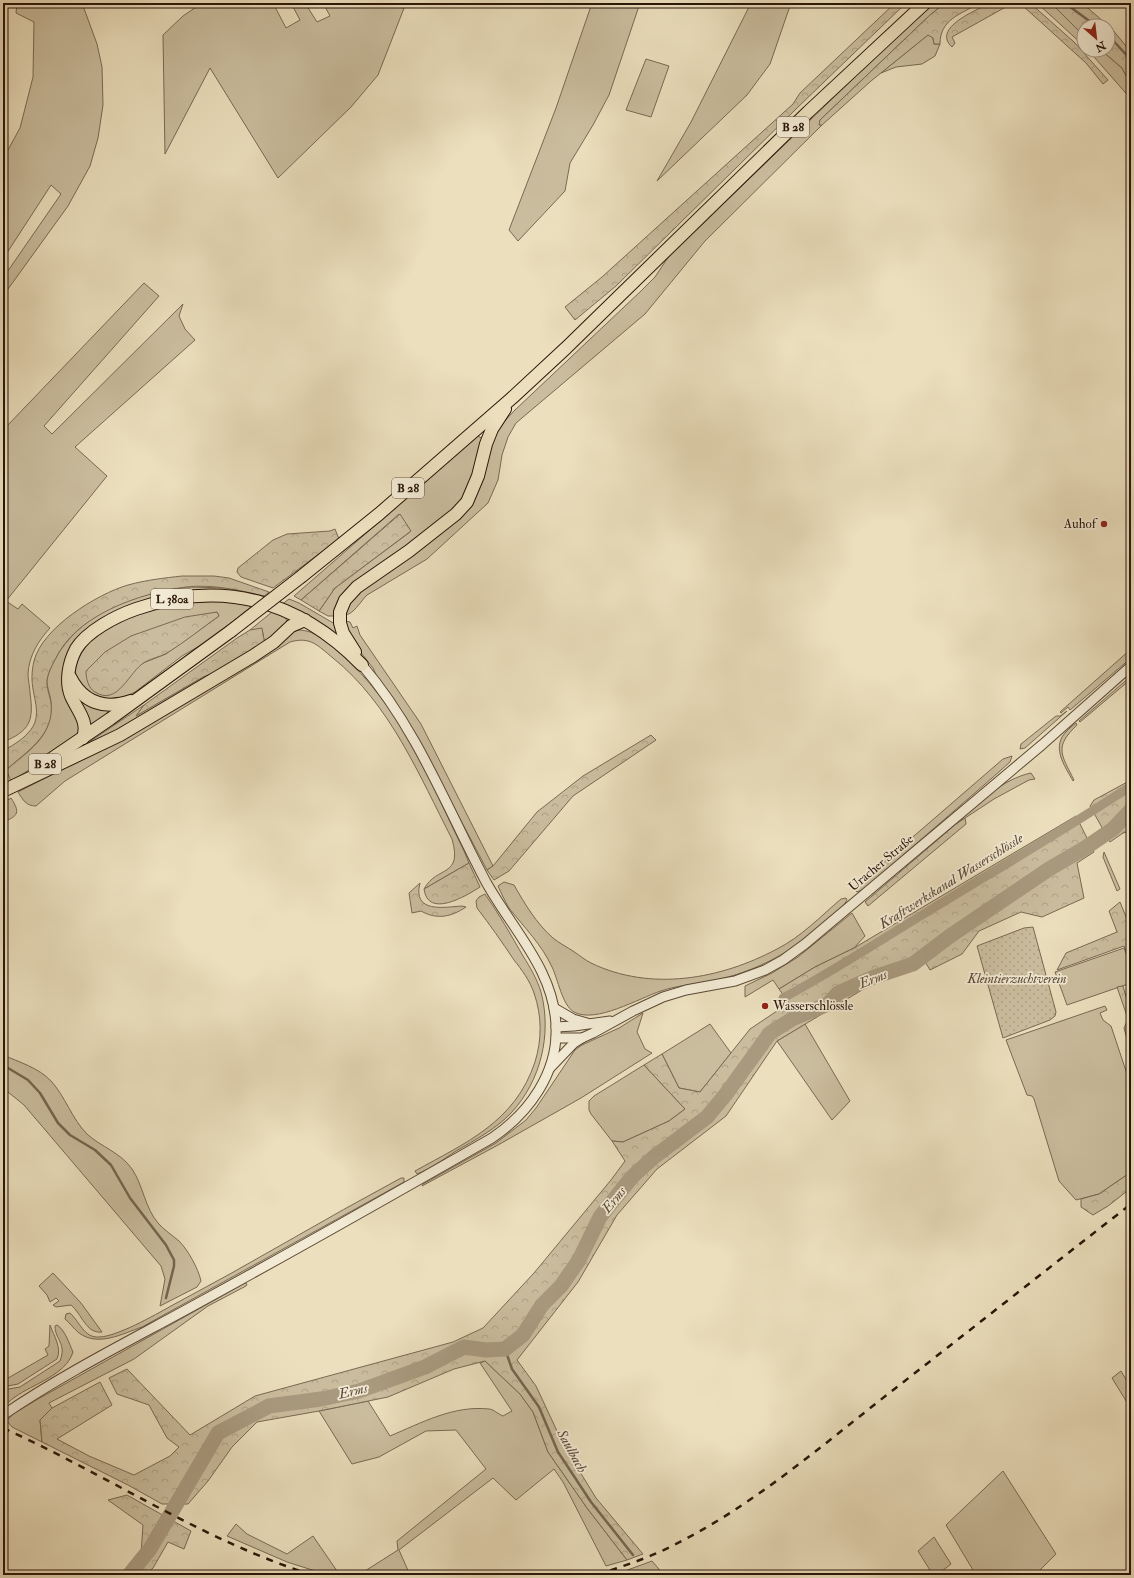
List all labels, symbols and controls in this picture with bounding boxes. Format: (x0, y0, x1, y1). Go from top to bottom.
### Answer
north arrow (1076, 18, 1116, 58)
text: N (1092, 38, 1109, 55)
road number: B 28 (777, 117, 809, 137)
road number: B 28 (392, 478, 424, 498)
place label: Auhof (1063, 516, 1098, 532)
marker: Auhof (1099, 519, 1109, 529)
road number: L 380a (151, 589, 193, 609)
road number: B 28 (29, 754, 61, 774)
water label: Kraftwerkskanal Wasserschlössle (875, 829, 1026, 933)
street label: Uracher Straße (845, 831, 917, 895)
water label: Erms (855, 965, 891, 993)
park label: Kleintierzuchtverein (966, 971, 1067, 987)
place label: Wasserschlössle (772, 998, 854, 1014)
marker: Wasserschlössle (760, 1001, 770, 1011)
water label: Erms (598, 1182, 630, 1217)
water label: Erms (336, 1379, 370, 1403)
water label: Saulbach (553, 1426, 591, 1476)

